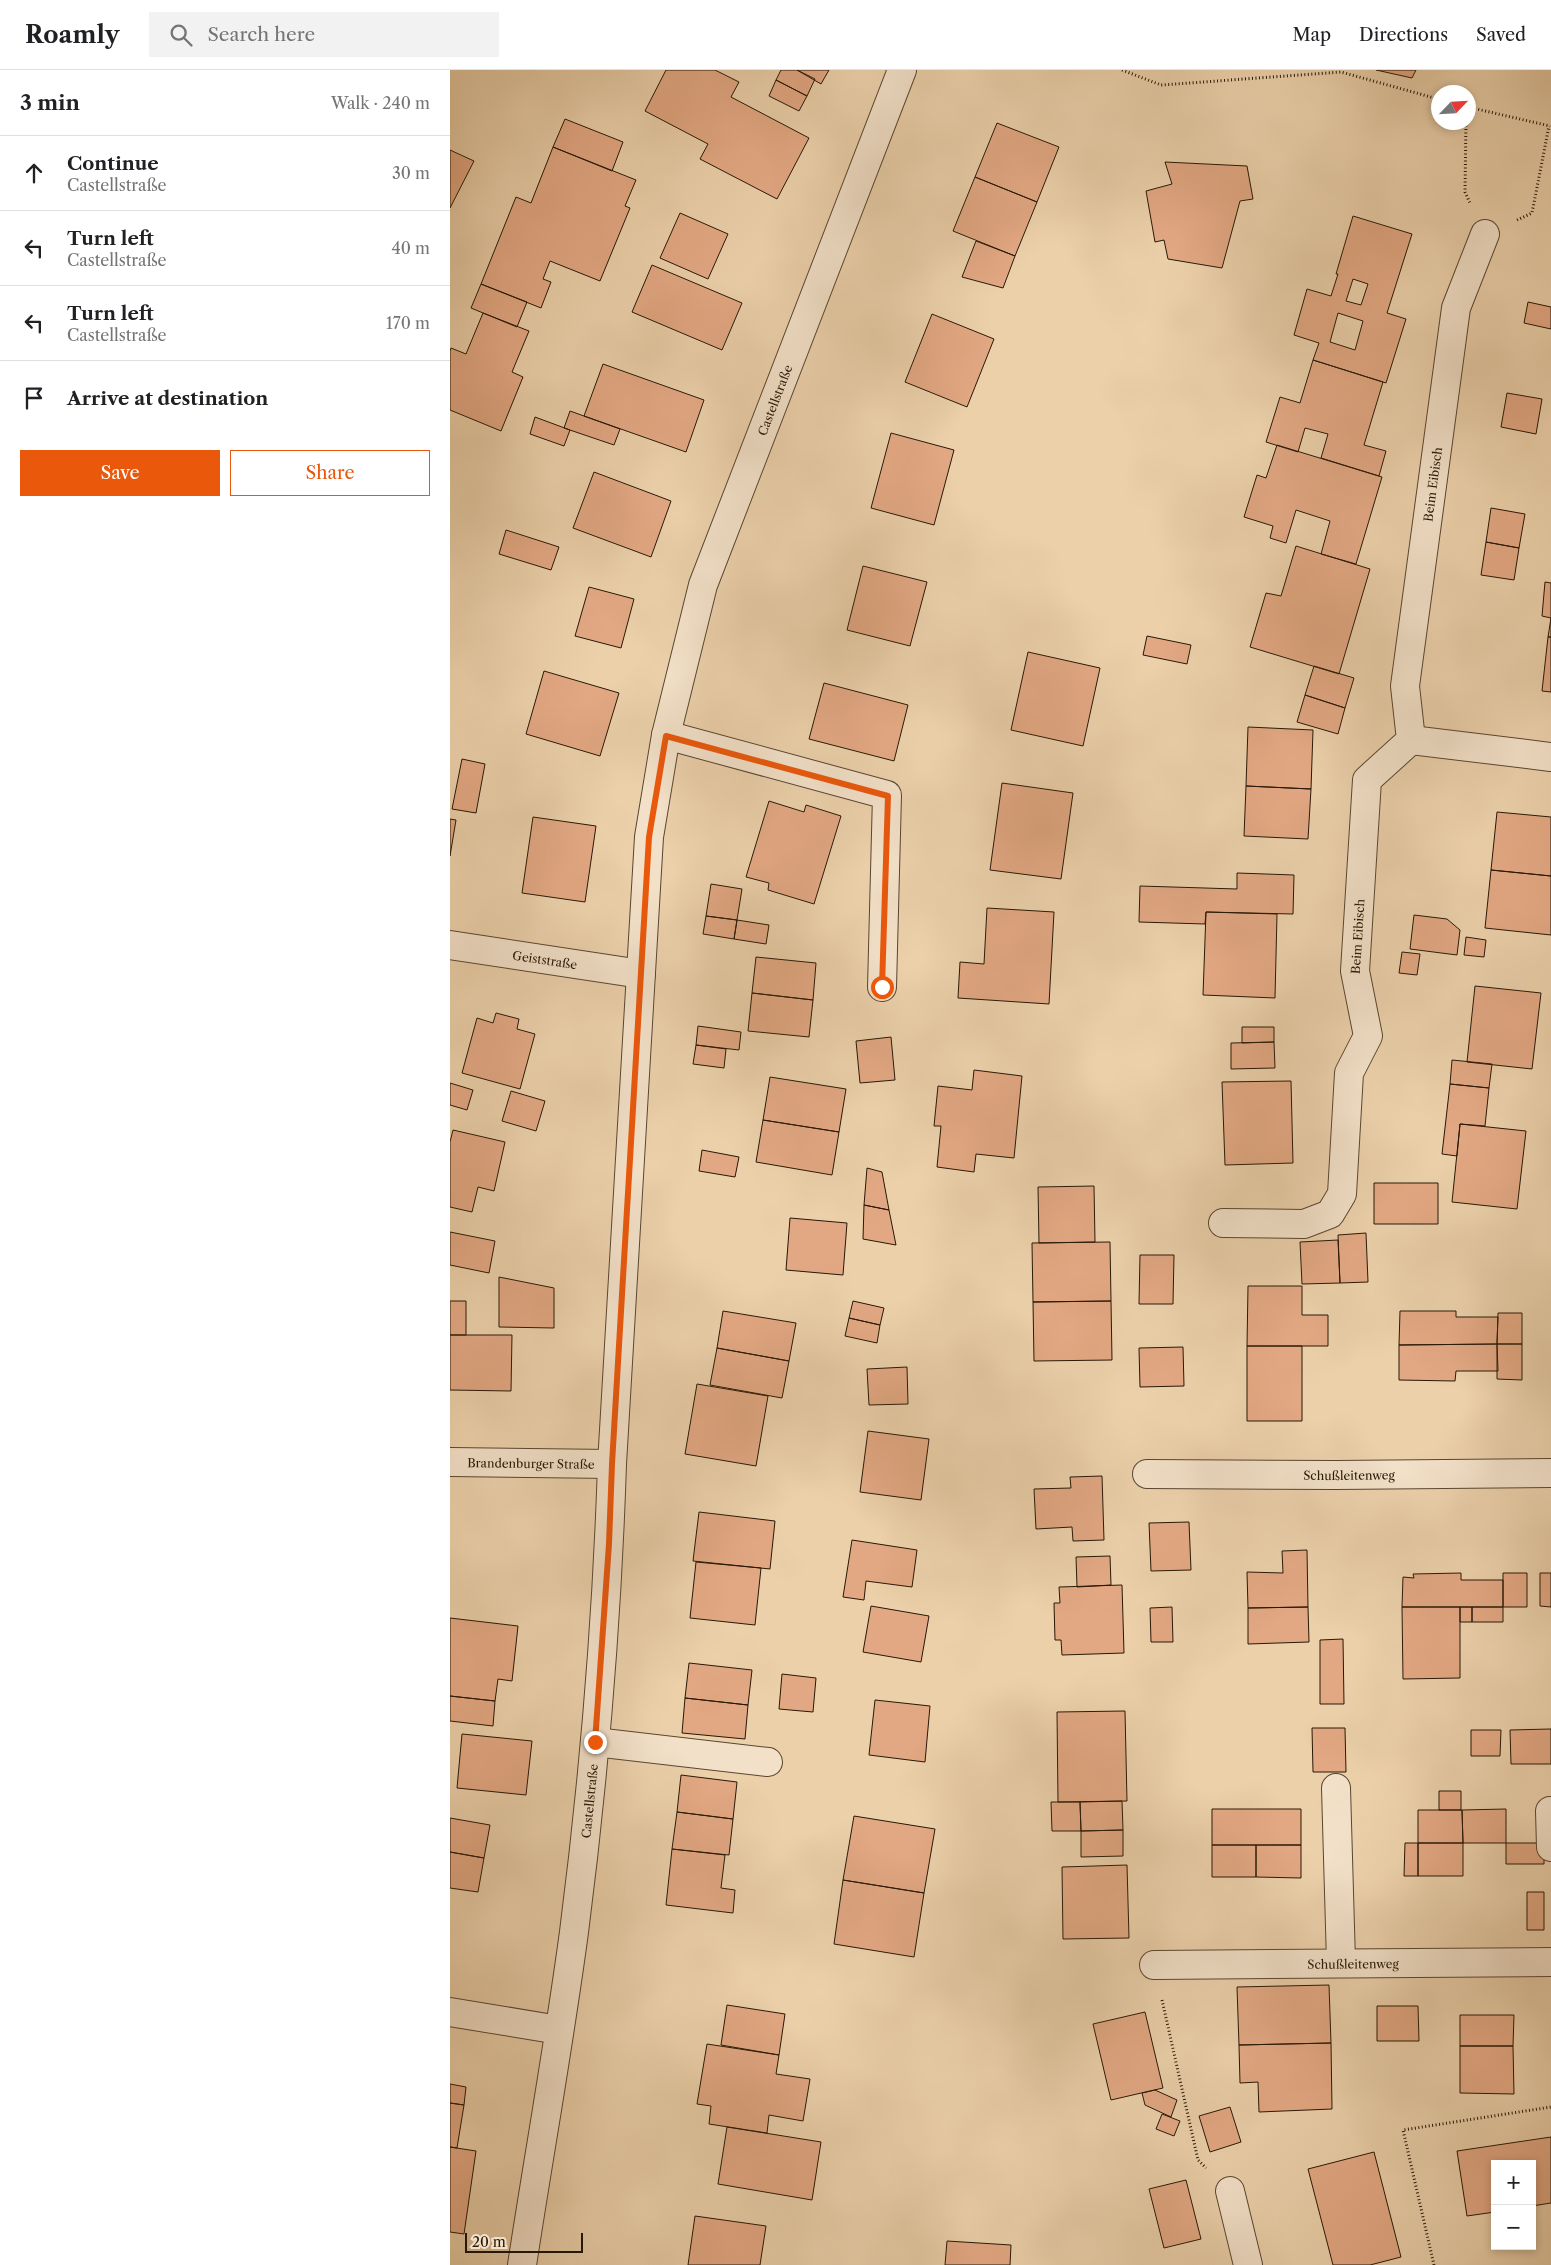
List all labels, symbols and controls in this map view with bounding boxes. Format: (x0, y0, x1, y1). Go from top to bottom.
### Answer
search box (149, 12, 499, 57)
text: Roamly (25, 20, 119, 49)
icon: search (167, 21, 195, 49)
text: Search here (207, 23, 315, 46)
text: Map (1292, 24, 1331, 46)
text: Directions (1359, 24, 1448, 46)
text: Saved (1476, 24, 1526, 46)
north arrow (1431, 85, 1476, 130)
text: 3 min (20, 90, 80, 115)
text: Walk · 240 m (331, 93, 430, 113)
text: Continue (67, 152, 159, 175)
icon: ahead (20, 159, 48, 187)
text: 30 m (392, 163, 430, 183)
text: Castellstraße (67, 175, 166, 195)
text: Turn left (67, 227, 154, 250)
icon: left (20, 234, 48, 262)
text: 40 m (391, 238, 430, 258)
text: Castellstraße (67, 250, 166, 270)
text: Turn left (67, 302, 154, 325)
icon: left (20, 309, 48, 337)
text: 170 m (386, 313, 430, 333)
text: Castellstraße (67, 325, 166, 345)
street label: Castellstraße (754, 362, 795, 438)
icon: arrive (20, 384, 48, 412)
text: Arrive at destination (67, 387, 268, 410)
street label: Beim Eibisch (1420, 446, 1445, 522)
button: Save (20, 450, 220, 496)
button: Share (230, 450, 430, 496)
street label: Beim Eibisch (1347, 898, 1367, 974)
street label: Geiststraße (512, 947, 579, 972)
route start (871, 976, 894, 999)
street label: Brandenburger Straße (467, 1455, 595, 1471)
street label: Schußleitenweg (1303, 1467, 1396, 1483)
route end (584, 1731, 607, 1754)
street label: Castellstraße (578, 1763, 600, 1839)
street label: Schußleitenweg (1307, 1956, 1400, 1971)
map controls (1491, 2160, 1536, 2250)
button: + (1491, 2160, 1536, 2205)
button: − (1491, 2205, 1536, 2250)
scale bar (465, 2230, 582, 2253)
text: 20 m (472, 2233, 506, 2251)

